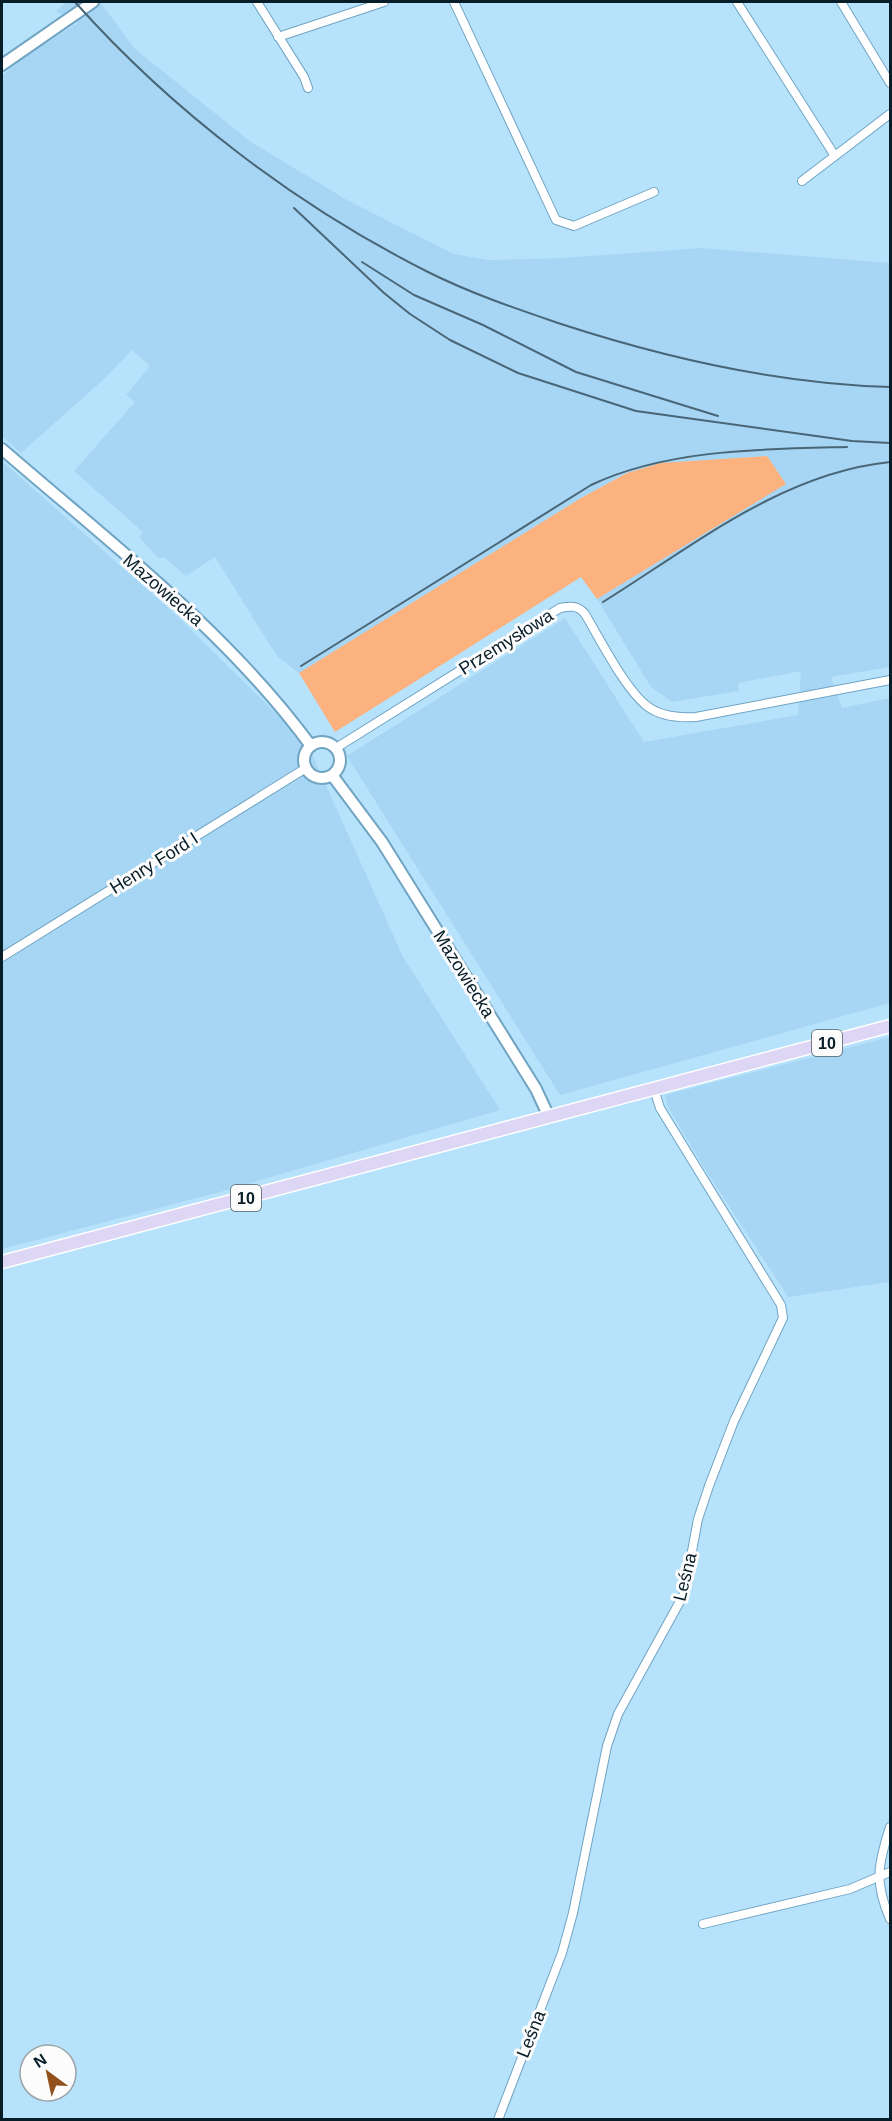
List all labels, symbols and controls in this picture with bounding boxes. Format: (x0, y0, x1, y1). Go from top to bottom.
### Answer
street label: Mazowiecka (119, 550, 208, 631)
street label: Przemysłowa (455, 605, 558, 679)
street label: Henry Ford I (106, 828, 202, 898)
street label: Mazowiecka (429, 927, 499, 1022)
road number: 10 (812, 1030, 842, 1056)
road number: 10 (231, 1185, 261, 1211)
street label: Leśna (669, 1550, 701, 1603)
street label: Leśna (513, 2007, 550, 2060)
north arrow (18, 2043, 78, 2103)
text: N (31, 2051, 50, 2071)

